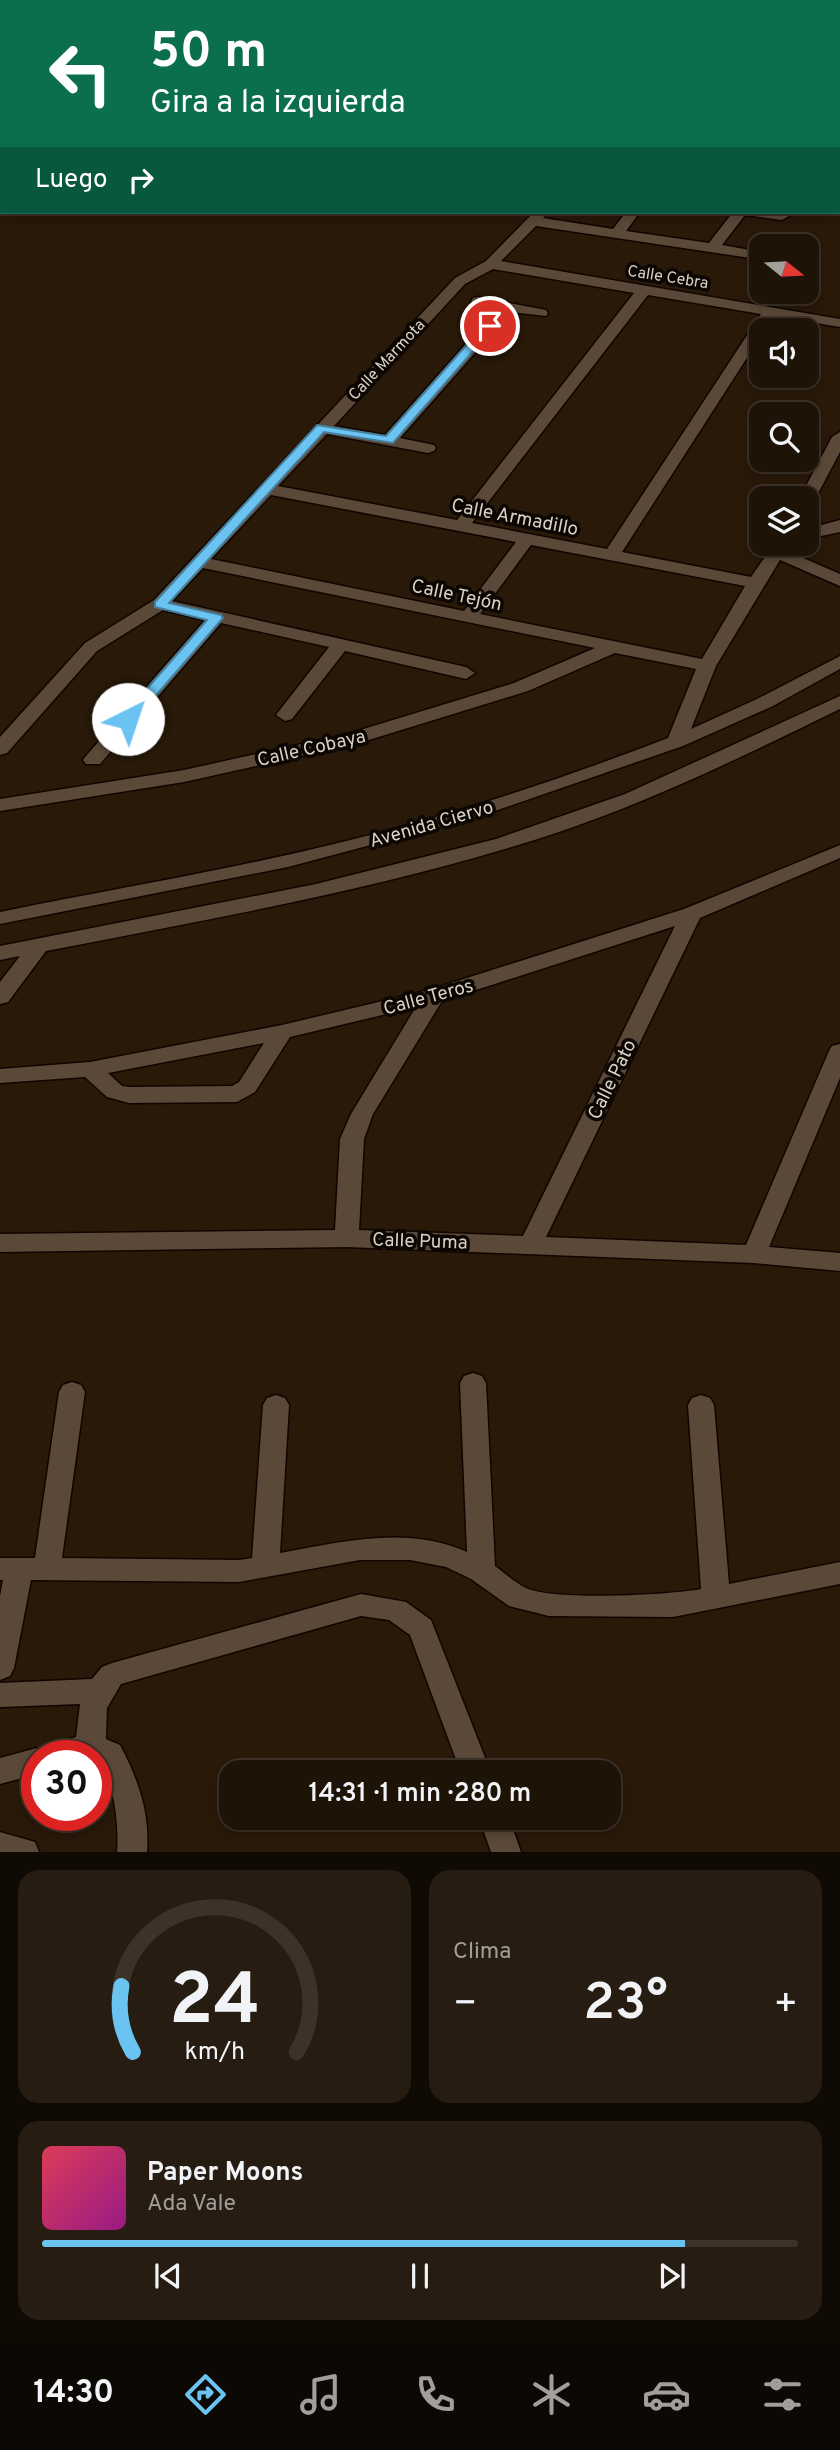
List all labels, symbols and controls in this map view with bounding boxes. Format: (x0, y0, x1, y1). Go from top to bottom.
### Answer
text: 50 m (150, 23, 267, 85)
icon: left (35, 28, 126, 119)
text: Gira a la izquierda (150, 84, 406, 124)
icon: right (122, 161, 160, 199)
text: Luego (35, 164, 108, 197)
north arrow (749, 234, 819, 304)
map controls (749, 234, 819, 556)
street label: Calle Cebra (626, 262, 710, 294)
pin (460, 296, 520, 356)
icon: arrive (471, 307, 509, 345)
street label: Calle Marmota (345, 316, 430, 405)
button: sound (749, 318, 819, 388)
button: search (749, 402, 819, 472)
button: layers (749, 486, 819, 556)
street label: Calle Armadillo (449, 494, 580, 542)
street label: Calle Tejón (409, 575, 504, 617)
position arrow (91, 682, 165, 756)
street label: Calle Cobaya (255, 725, 368, 773)
street label: Avenida Ciervo (367, 796, 496, 854)
street label: Calle Teros (381, 974, 476, 1021)
street label: Calle Pato (583, 1036, 642, 1124)
street label: Calle Puma (372, 1228, 468, 1256)
speed limit sign: 30 (21, 1740, 112, 1831)
text: 14:31 · 1 min · 280 m (309, 1778, 531, 1811)
text: Clima (453, 1938, 511, 1967)
text: 24 (169, 1959, 260, 2051)
text: 23° (583, 1972, 668, 2038)
text: − (453, 1981, 478, 2030)
text: + (773, 1981, 798, 2030)
text: km/h (184, 2037, 245, 2069)
text: Paper Moons (147, 2157, 303, 2190)
text: Ada Vale (147, 2190, 236, 2219)
icon: previous (149, 2257, 187, 2295)
icon: pause (401, 2257, 439, 2295)
icon: next (653, 2257, 691, 2295)
icon: directions (181, 2370, 230, 2419)
icon: music (296, 2370, 345, 2419)
icon: phone (411, 2370, 460, 2419)
icon: climate (527, 2370, 576, 2419)
icon: car (642, 2370, 691, 2419)
icon: filters (758, 2370, 807, 2419)
text: 14:30 (33, 2374, 114, 2414)

